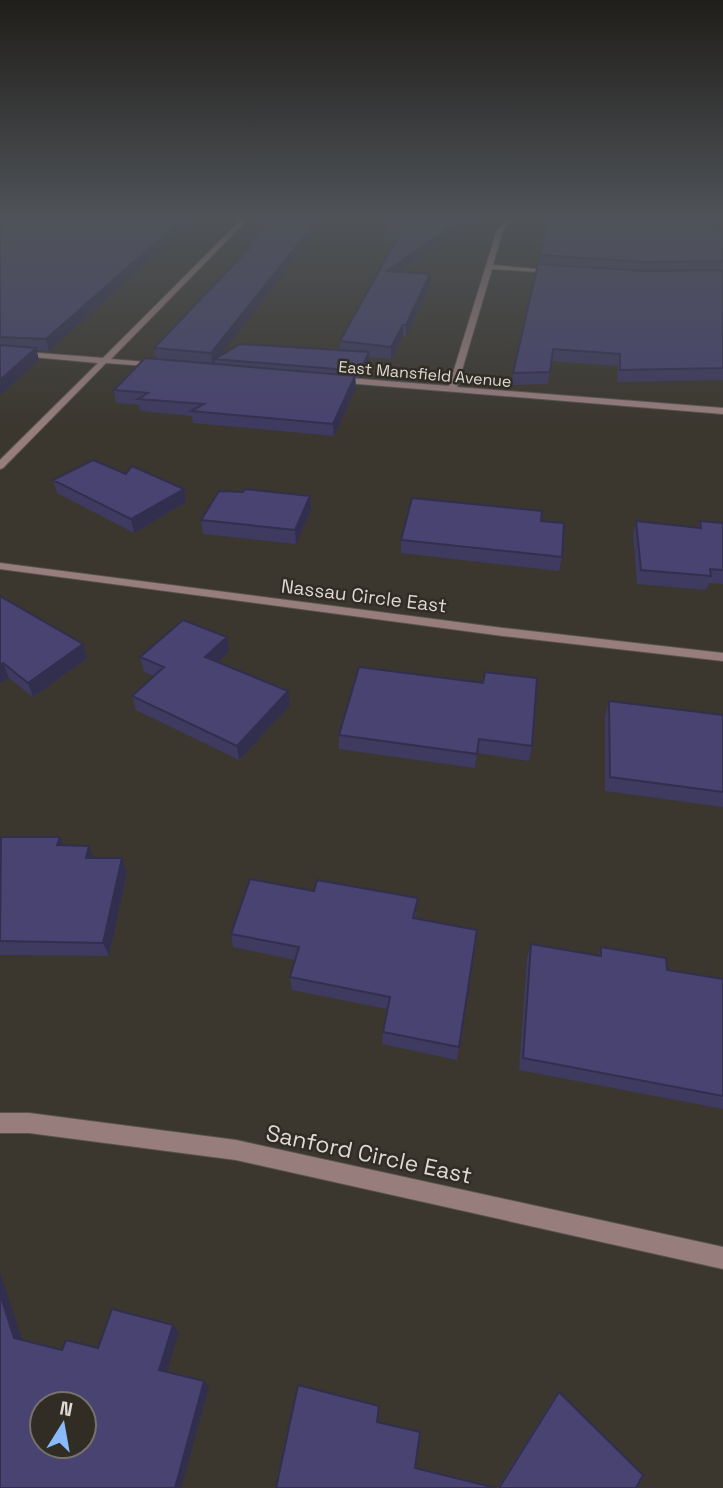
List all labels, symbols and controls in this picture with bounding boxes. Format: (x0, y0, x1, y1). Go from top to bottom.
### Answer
street label: East Mansfield Avenue (338, 356, 512, 392)
street label: Nassau Circle East (280, 573, 448, 619)
street label: Sanford Circle East (263, 1117, 475, 1191)
north arrow (28, 1390, 98, 1460)
text: N (58, 1395, 75, 1422)

